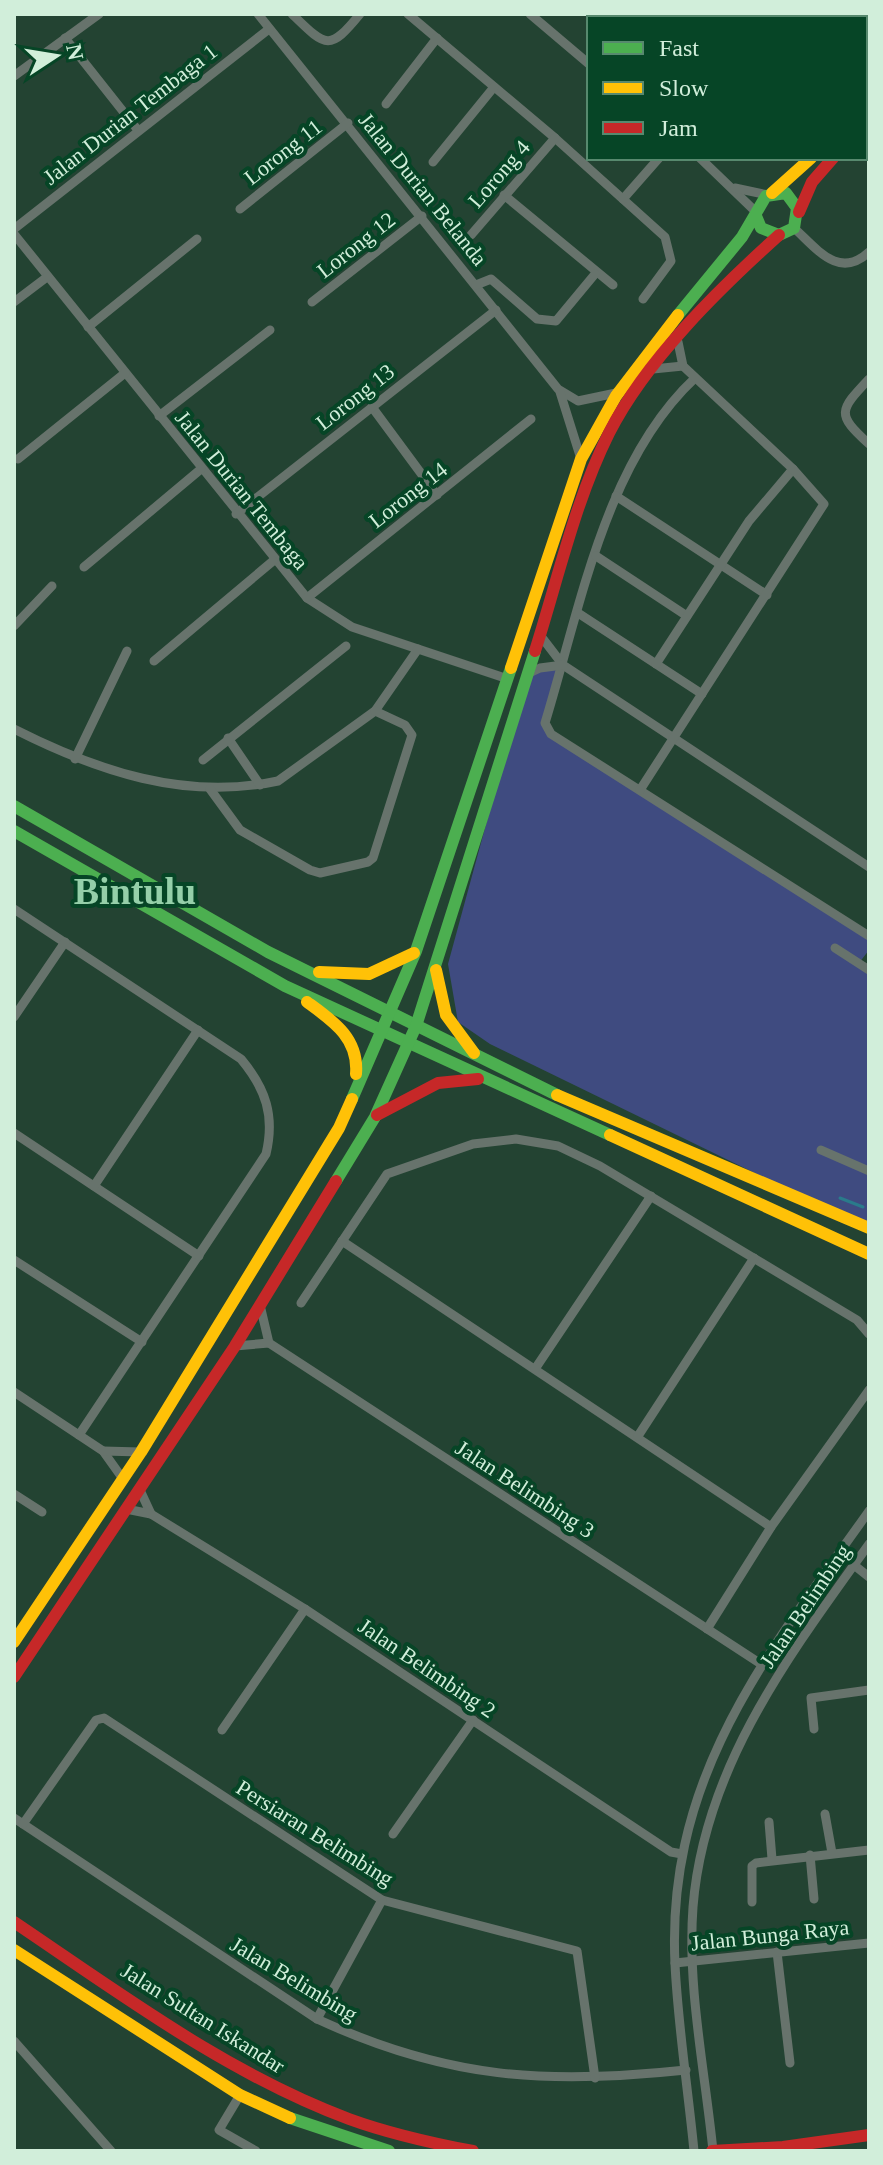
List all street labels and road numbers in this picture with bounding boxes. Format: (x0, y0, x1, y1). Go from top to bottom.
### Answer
street label: Jalan Durian Tembaga 1 (38, 38, 222, 190)
street label: Jalan Durian Belanda (354, 108, 492, 271)
street label: Lorong 11 (239, 114, 327, 190)
street label: Lorong 4 (463, 135, 535, 213)
street label: Lorong 12 (312, 207, 400, 283)
street label: Lorong 13 (311, 359, 399, 435)
street label: Jalan Durian Tembaga (170, 405, 314, 575)
street label: Lorong 14 (364, 457, 452, 533)
street label: Jalan Belimbing 3 (451, 1435, 599, 1543)
street label: Jalan Belimbing (754, 1539, 856, 1673)
street label: Jalan Belimbing 2 (354, 1613, 500, 1723)
street label: Persiaran Belimbing (232, 1775, 398, 1891)
street label: Jalan Bunga Raya (690, 1914, 851, 1956)
street label: Jalan Belimbing (226, 1931, 362, 2027)
street label: Jalan Sultan Iskandar (117, 1958, 290, 2079)

